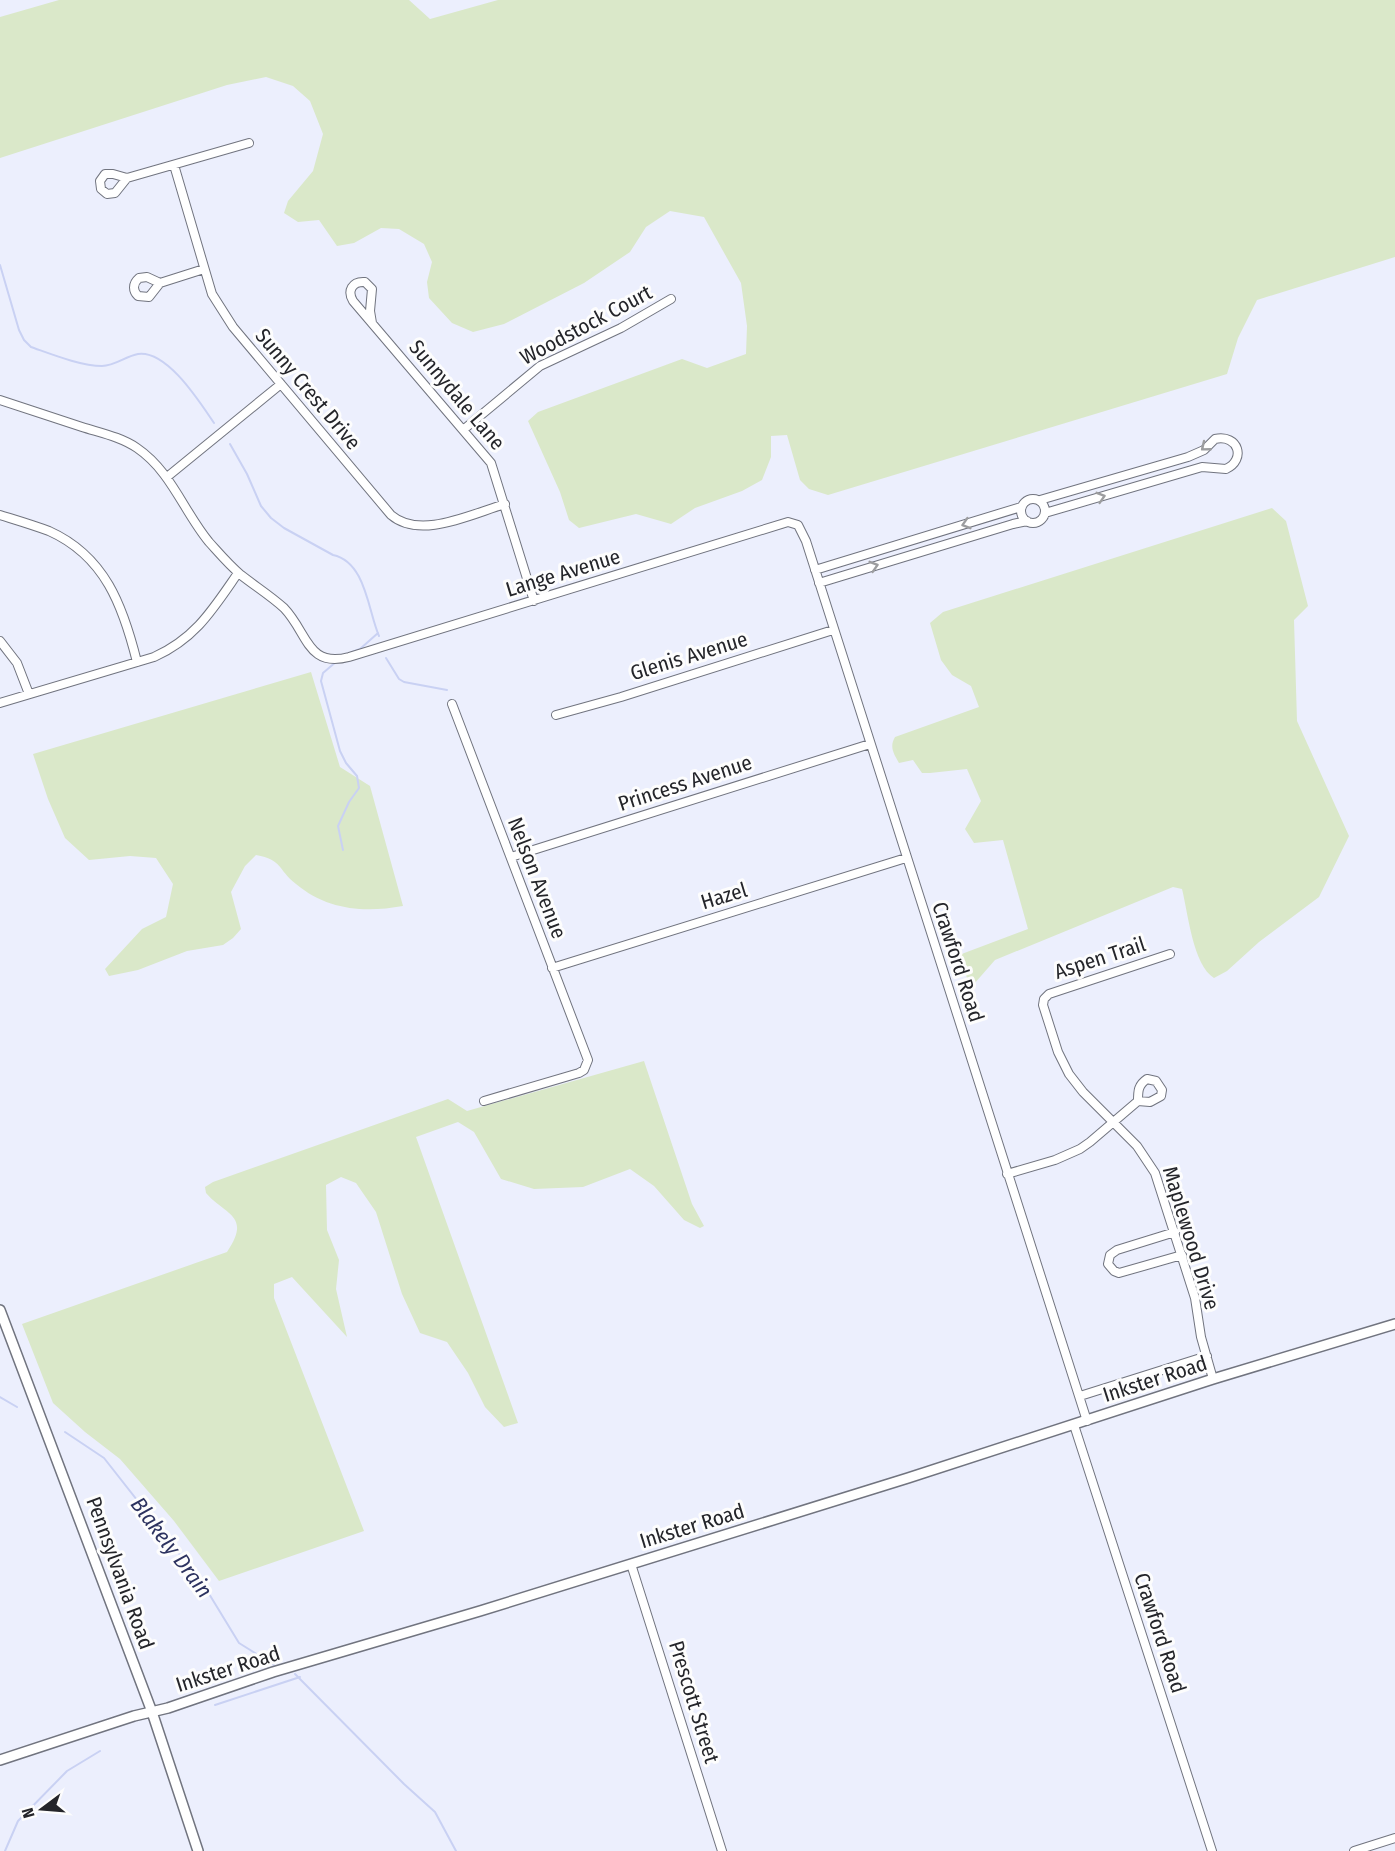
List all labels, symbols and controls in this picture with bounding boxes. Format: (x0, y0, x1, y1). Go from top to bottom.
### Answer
street label: Woodstock Court (516, 279, 656, 371)
street label: Sunny Crest Drive (250, 323, 366, 455)
street label: Sunnydale Lane (403, 335, 511, 455)
one-way arrow (1201, 440, 1212, 451)
one-way arrow (1095, 492, 1106, 504)
one-way arrow (961, 517, 972, 529)
street label: Lange Avenue (503, 543, 623, 603)
one-way arrow (869, 561, 879, 573)
street label: Glenis Avenue (627, 626, 751, 686)
street label: Princess Avenue (615, 749, 755, 817)
street label: Nelson Avenue (502, 814, 572, 942)
street label: Hazel (698, 877, 751, 915)
street label: Crawford Road (926, 899, 990, 1025)
street label: Aspen Trail (1051, 931, 1149, 985)
street label: Maplewood Drive (1157, 1163, 1225, 1313)
street label: Inkster Road (1100, 1350, 1210, 1408)
water label: Blakely Drain (125, 1492, 218, 1603)
street label: Pennsylvania Road (80, 1493, 160, 1653)
street label: Inkster Road (637, 1498, 747, 1554)
street label: Crawford Road (1128, 1570, 1192, 1696)
street label: Prescott Street (663, 1638, 725, 1766)
street label: Inkster Road (173, 1640, 283, 1698)
north arrow (12, 1779, 72, 1839)
text: N (18, 1806, 39, 1820)

